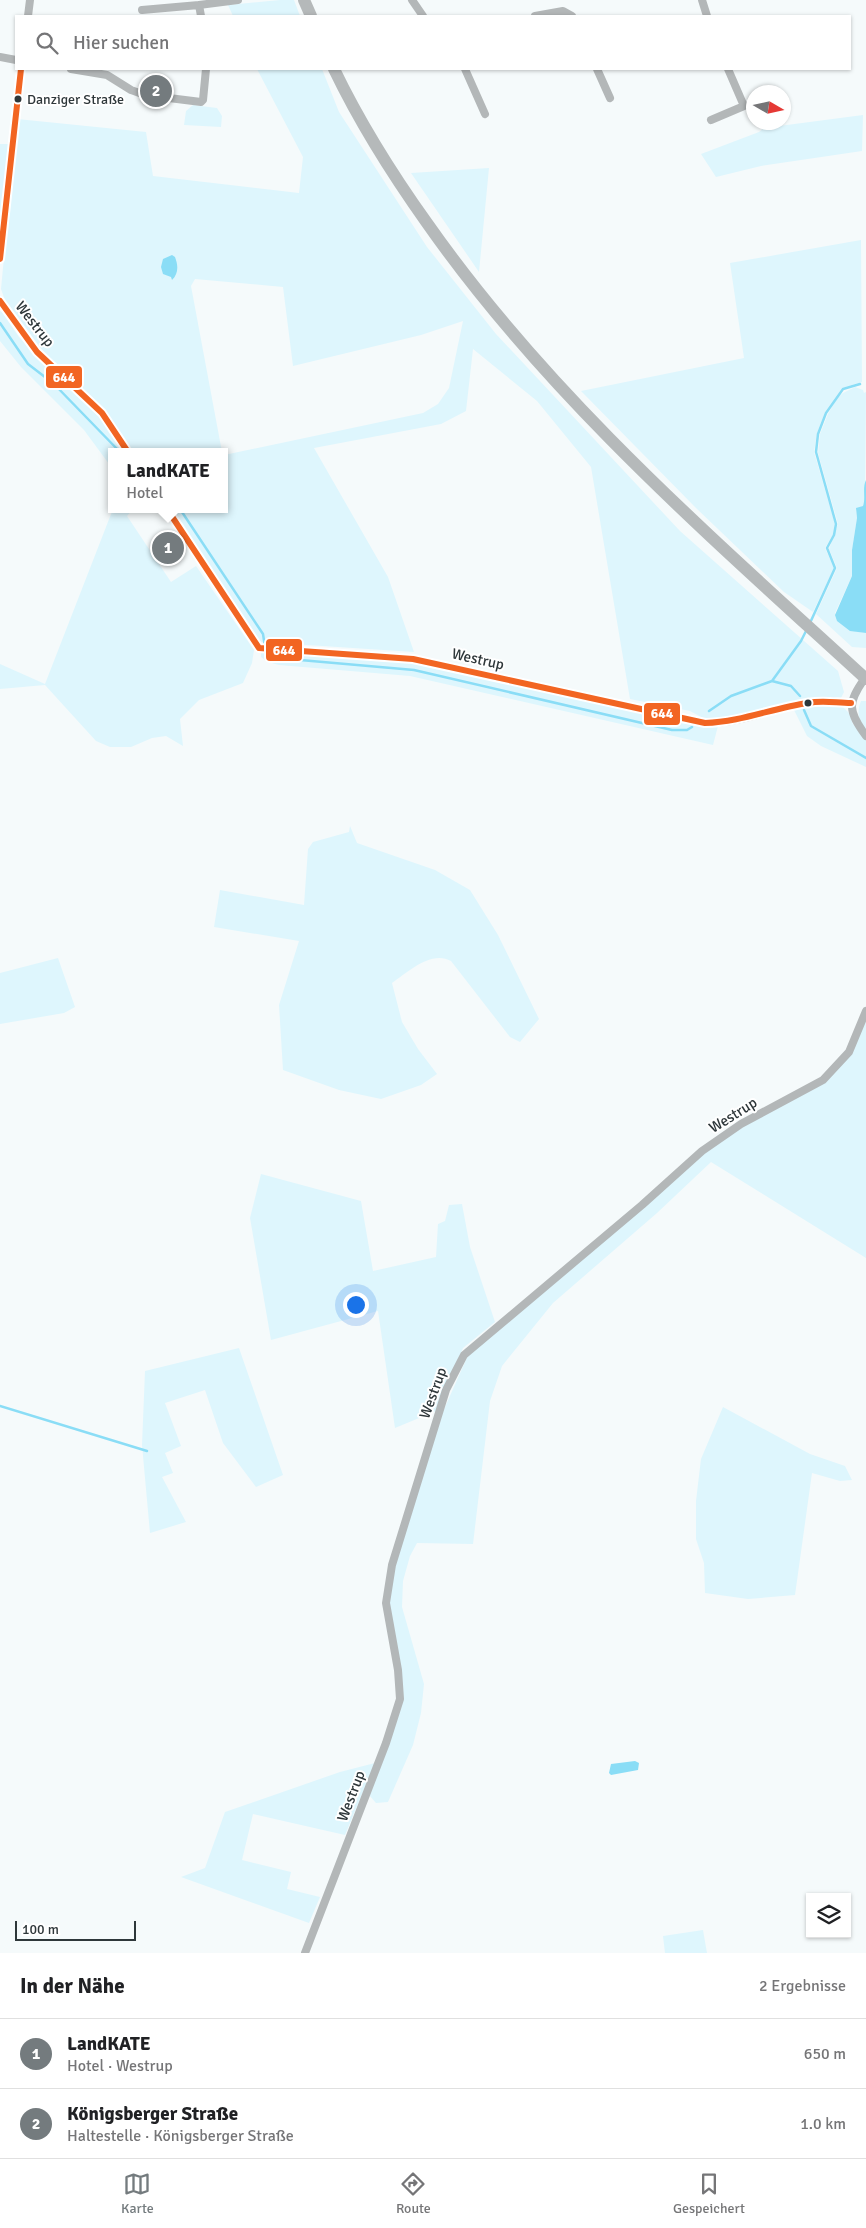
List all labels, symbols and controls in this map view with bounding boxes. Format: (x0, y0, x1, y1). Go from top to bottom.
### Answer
search box (15, 15, 851, 70)
icon: search (33, 29, 61, 57)
text: Hier suchen (73, 31, 169, 55)
pin: 2 (140, 72, 172, 110)
north arrow (746, 85, 791, 130)
place label: Danziger Straße (27, 91, 124, 108)
marker: Danziger Straße (13, 94, 23, 104)
street label: Westrup (12, 298, 58, 351)
line badge: 644 (45, 365, 83, 389)
text: 644 (53, 369, 76, 386)
popup (108, 448, 228, 513)
text: LandKATE (126, 459, 210, 483)
text: Hotel (126, 483, 163, 503)
pin: 1 (152, 529, 184, 567)
line badge: 644 (265, 638, 303, 662)
text: 644 (273, 642, 296, 659)
street label: Westrup (450, 644, 506, 674)
unlabelled marker (803, 698, 813, 708)
line badge: 644 (643, 702, 681, 726)
text: 644 (651, 705, 674, 722)
street label: Westrup (706, 1093, 760, 1137)
your location (343, 1292, 369, 1318)
street label: Westrup (415, 1365, 451, 1421)
street label: Westrup (333, 1768, 369, 1824)
map controls (806, 1893, 851, 1938)
button: layers (806, 1893, 851, 1938)
scale bar (15, 1918, 136, 1941)
text: 100 m (22, 1921, 59, 1938)
text: In der Nähe (20, 1973, 125, 1999)
text: 2 Ergebnisse (759, 1976, 846, 1996)
text: LandKATE (67, 2032, 151, 2056)
text: 1 (32, 2044, 40, 2064)
text: 650 m (804, 2044, 846, 2064)
text: Hotel · Westrup (67, 2056, 173, 2076)
text: Königsberger Straße (67, 2102, 238, 2126)
text: 2 (32, 2114, 40, 2134)
text: 1.0 km (800, 2114, 846, 2134)
text: Haltestelle · Königsberger Straße (67, 2126, 294, 2146)
tab: Karte (121, 2170, 154, 2217)
tab: Route (396, 2170, 431, 2217)
tab: Gespeichert (673, 2170, 745, 2217)

